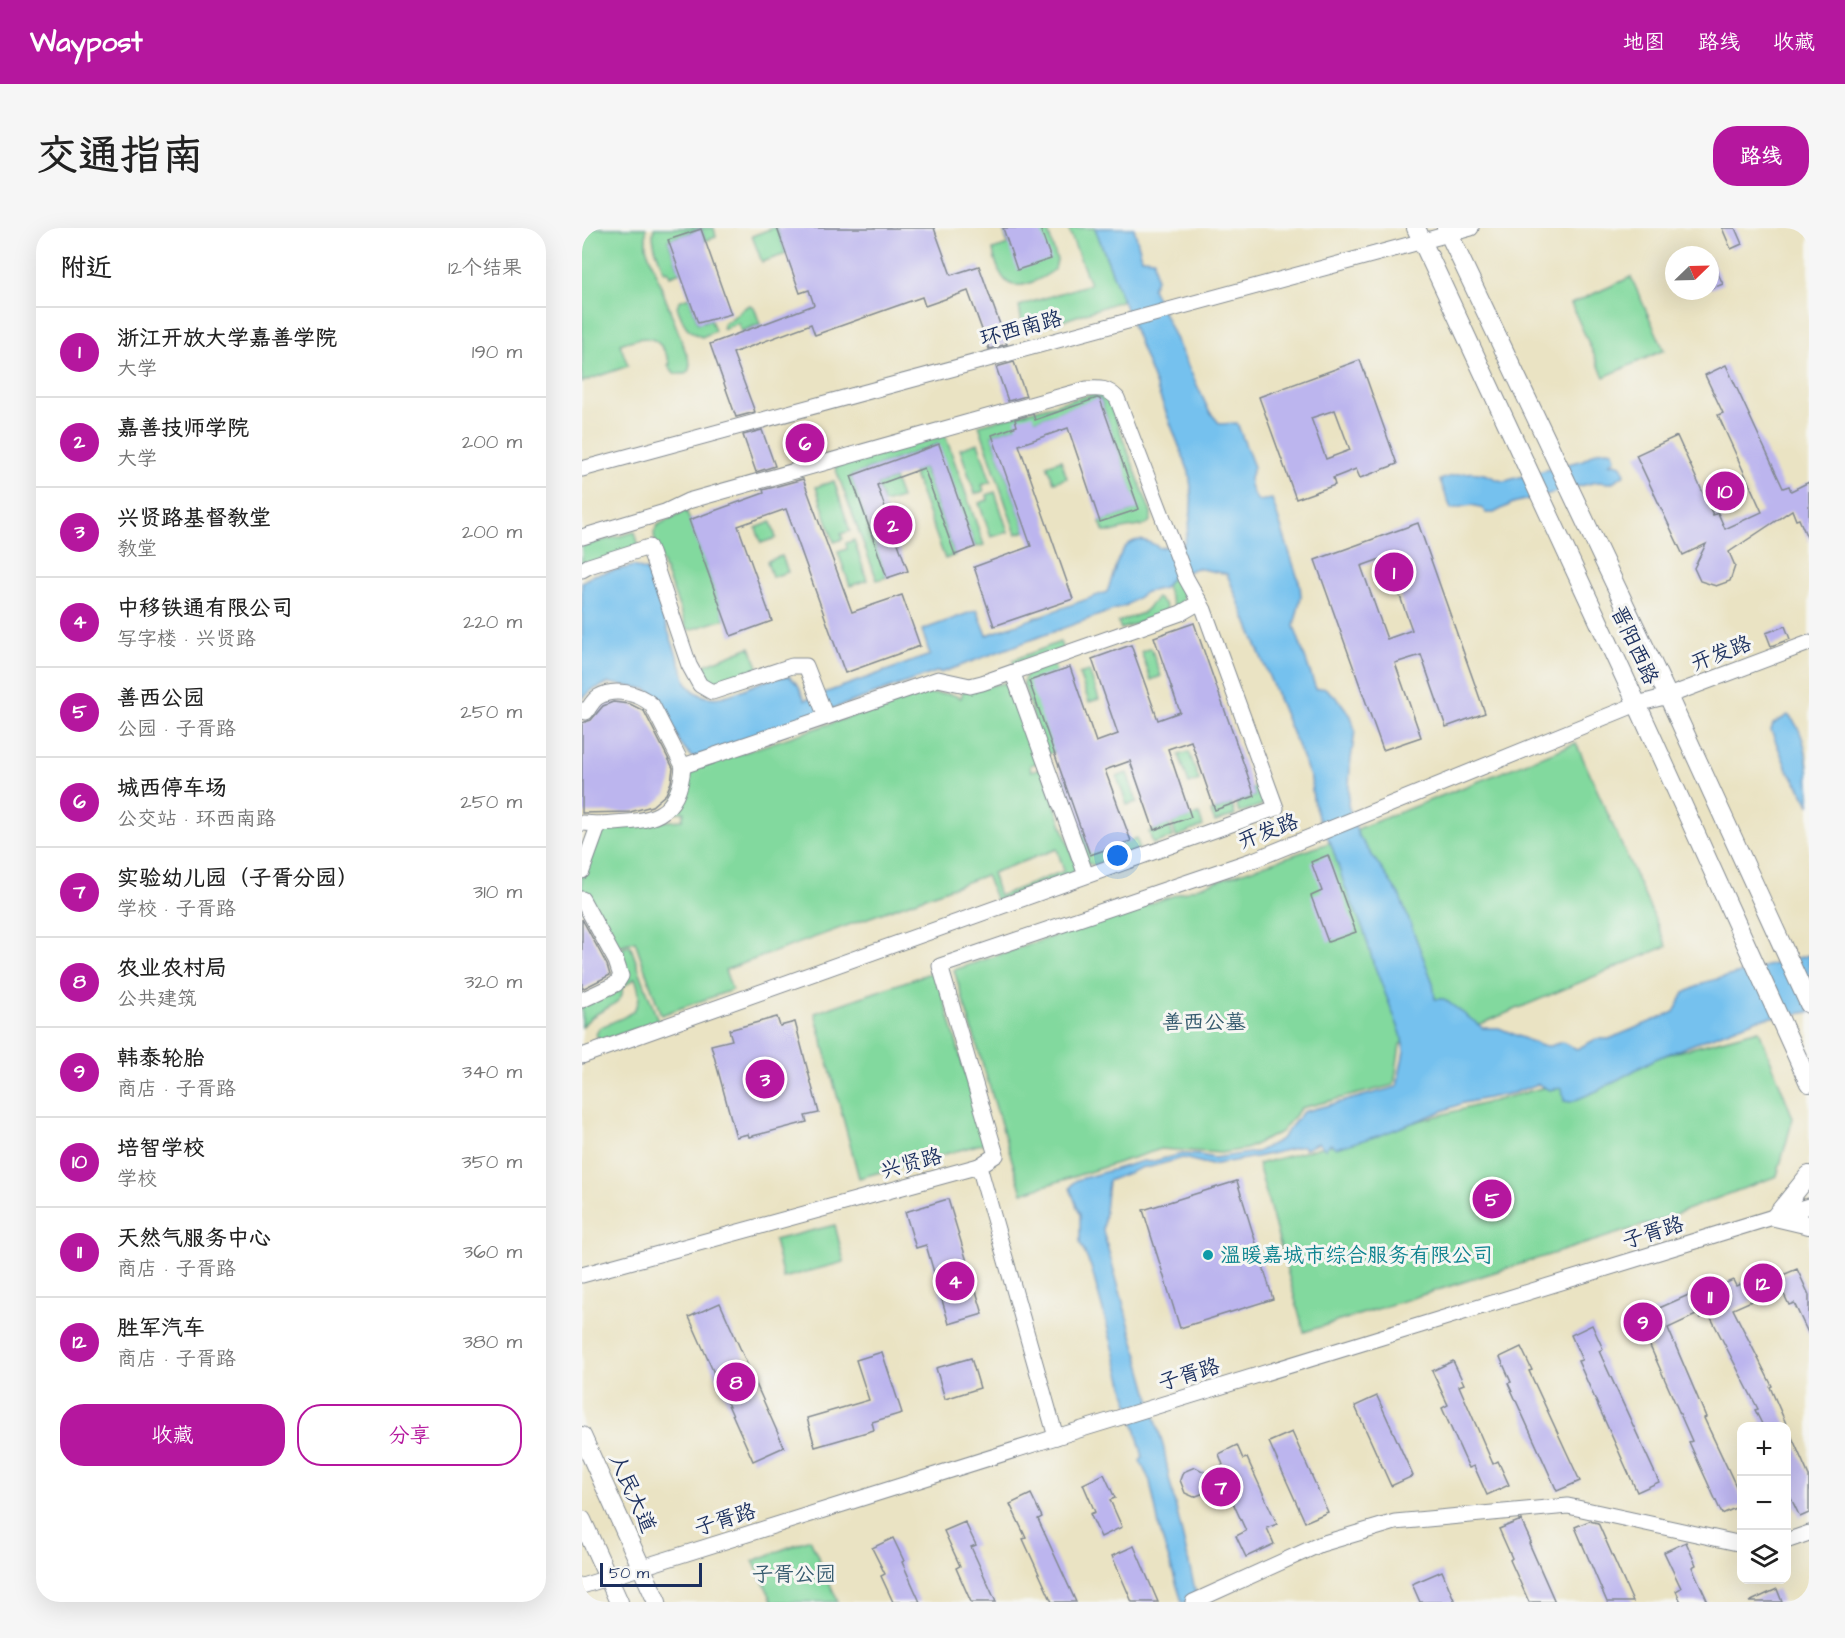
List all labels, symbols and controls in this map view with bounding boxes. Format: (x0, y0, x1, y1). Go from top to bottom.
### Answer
text: Waypost (30, 23, 143, 62)
text: 地图 (1623, 28, 1665, 57)
text: 路线 (1698, 28, 1740, 57)
text: 收藏 (1773, 28, 1815, 57)
button: 路线 (1713, 126, 1809, 186)
text: 交通指南 (36, 128, 204, 186)
north arrow (1665, 246, 1719, 300)
text: 附近 (60, 250, 112, 286)
text: 12个结果 (448, 254, 522, 282)
street label: 环西南路 (977, 304, 1065, 353)
text: 浙江开放大学嘉善学院 (117, 323, 337, 354)
text: 1 (78, 338, 81, 366)
text: 190 m (472, 338, 522, 366)
text: 大学 (117, 355, 157, 383)
text: 嘉善技师学院 (117, 413, 249, 444)
pin: 6 (786, 420, 824, 466)
text: 2 (74, 428, 85, 456)
text: 200 m (462, 428, 522, 456)
text: 大学 (117, 445, 157, 473)
pin: 10 (1706, 468, 1744, 514)
pin: 2 (874, 502, 912, 548)
text: 兴贤路基督教堂 (117, 503, 271, 534)
text: 3 (74, 518, 85, 546)
text: 200 m (462, 518, 522, 546)
text: 教堂 (117, 535, 157, 563)
pin: 1 (1374, 550, 1414, 594)
text: 中移铁通有限公司 (117, 593, 293, 624)
street label: 晋阳西路 (1604, 601, 1665, 689)
text: 4 (73, 608, 86, 636)
text: 220 m (463, 608, 522, 636)
text: 写字楼 · 兴贤路 (117, 625, 256, 653)
street label: 开发路 (1687, 629, 1756, 678)
text: 善西公园 (117, 683, 205, 714)
text: 5 (72, 698, 87, 726)
text: 250 m (460, 698, 522, 726)
text: 公园 · 子胥路 (117, 715, 236, 743)
text: 城西停车场 (117, 773, 227, 804)
text: 6 (73, 788, 86, 816)
text: 250 m (460, 788, 522, 816)
text: 公交站 · 环西南路 (117, 805, 276, 833)
street label: 开发路 (1234, 807, 1303, 856)
your location (1103, 841, 1132, 870)
text: 实验幼儿园（子胥分园） (117, 863, 359, 894)
text: 7 (73, 878, 86, 906)
text: 310 m (473, 878, 522, 906)
text: 学校 · 子胥路 (117, 895, 236, 923)
text: 农业农村局 (117, 953, 227, 984)
text: 8 (73, 968, 86, 996)
text: 320 m (464, 968, 522, 996)
text: 公共建筑 (117, 985, 197, 1013)
park label: 善西公墓 (1162, 1008, 1246, 1037)
text: 韩泰轮胎 (117, 1043, 205, 1074)
pin: 3 (746, 1056, 784, 1102)
text: 9 (74, 1058, 85, 1086)
text: 340 m (462, 1058, 522, 1086)
text: 商店 · 子胥路 (117, 1075, 236, 1103)
text: 培智学校 (117, 1133, 205, 1164)
street label: 兴贤路 (877, 1141, 945, 1186)
text: 10 (72, 1148, 87, 1176)
text: 350 m (461, 1148, 522, 1176)
text: 学校 (117, 1165, 157, 1193)
pin: 5 (1472, 1176, 1512, 1222)
street label: 子胥路 (1619, 1209, 1688, 1256)
text: 天然气服务中心 (117, 1223, 271, 1254)
text: 11 (77, 1238, 82, 1266)
text: 360 m (463, 1238, 522, 1266)
place label: 温暖嘉城市综合服务有限公司 (1220, 1241, 1493, 1270)
marker: 温暖嘉城市综合服务有限公司 (1201, 1248, 1215, 1262)
text: 商店 · 子胥路 (117, 1255, 236, 1283)
pin: 4 (936, 1258, 974, 1304)
pin: 12 (1744, 1260, 1782, 1306)
pin: 11 (1690, 1274, 1730, 1318)
pin: 9 (1624, 1300, 1662, 1344)
text: 胜军汽车 (117, 1313, 205, 1344)
text: 12 (72, 1328, 87, 1356)
text: 380 m (463, 1328, 522, 1356)
text: 商店 · 子胥路 (117, 1345, 236, 1373)
street label: 子胥路 (1155, 1351, 1224, 1398)
pin: 8 (716, 1360, 756, 1404)
button: 收藏 (60, 1404, 285, 1466)
button: 分享 (297, 1404, 522, 1466)
map controls (1737, 1422, 1791, 1584)
button: + (1737, 1422, 1791, 1476)
street label: 人民大道 (602, 1449, 663, 1537)
pin: 7 (1202, 1464, 1240, 1510)
button: − (1737, 1476, 1791, 1530)
street label: 子胥路 (691, 1496, 760, 1543)
button: layers (1737, 1530, 1791, 1584)
scale bar (600, 1560, 702, 1588)
park label: 子胥公园 (752, 1560, 836, 1589)
text: 50 m (609, 1562, 649, 1584)

